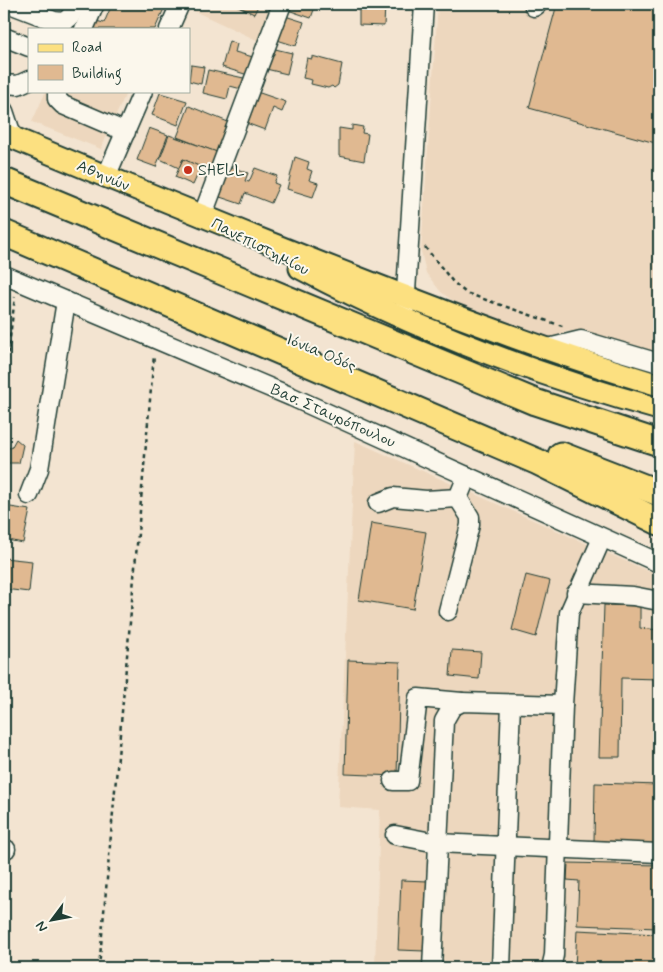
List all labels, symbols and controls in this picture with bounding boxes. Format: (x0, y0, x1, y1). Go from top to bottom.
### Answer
legend (28, 28, 190, 92)
text: Road (72, 38, 102, 58)
text: Building (72, 64, 122, 85)
street label: Αθηνών (73, 155, 133, 197)
place label: SHELL (198, 160, 245, 181)
marker: SHELL (182, 164, 194, 176)
street label: Πανεπιστημίου (207, 213, 313, 281)
street label: Ιόνια Οδός (283, 329, 359, 377)
street label: Βασ. Σταυρόπουλου (267, 379, 399, 453)
north arrow (28, 894, 78, 944)
text: N (32, 918, 52, 935)

